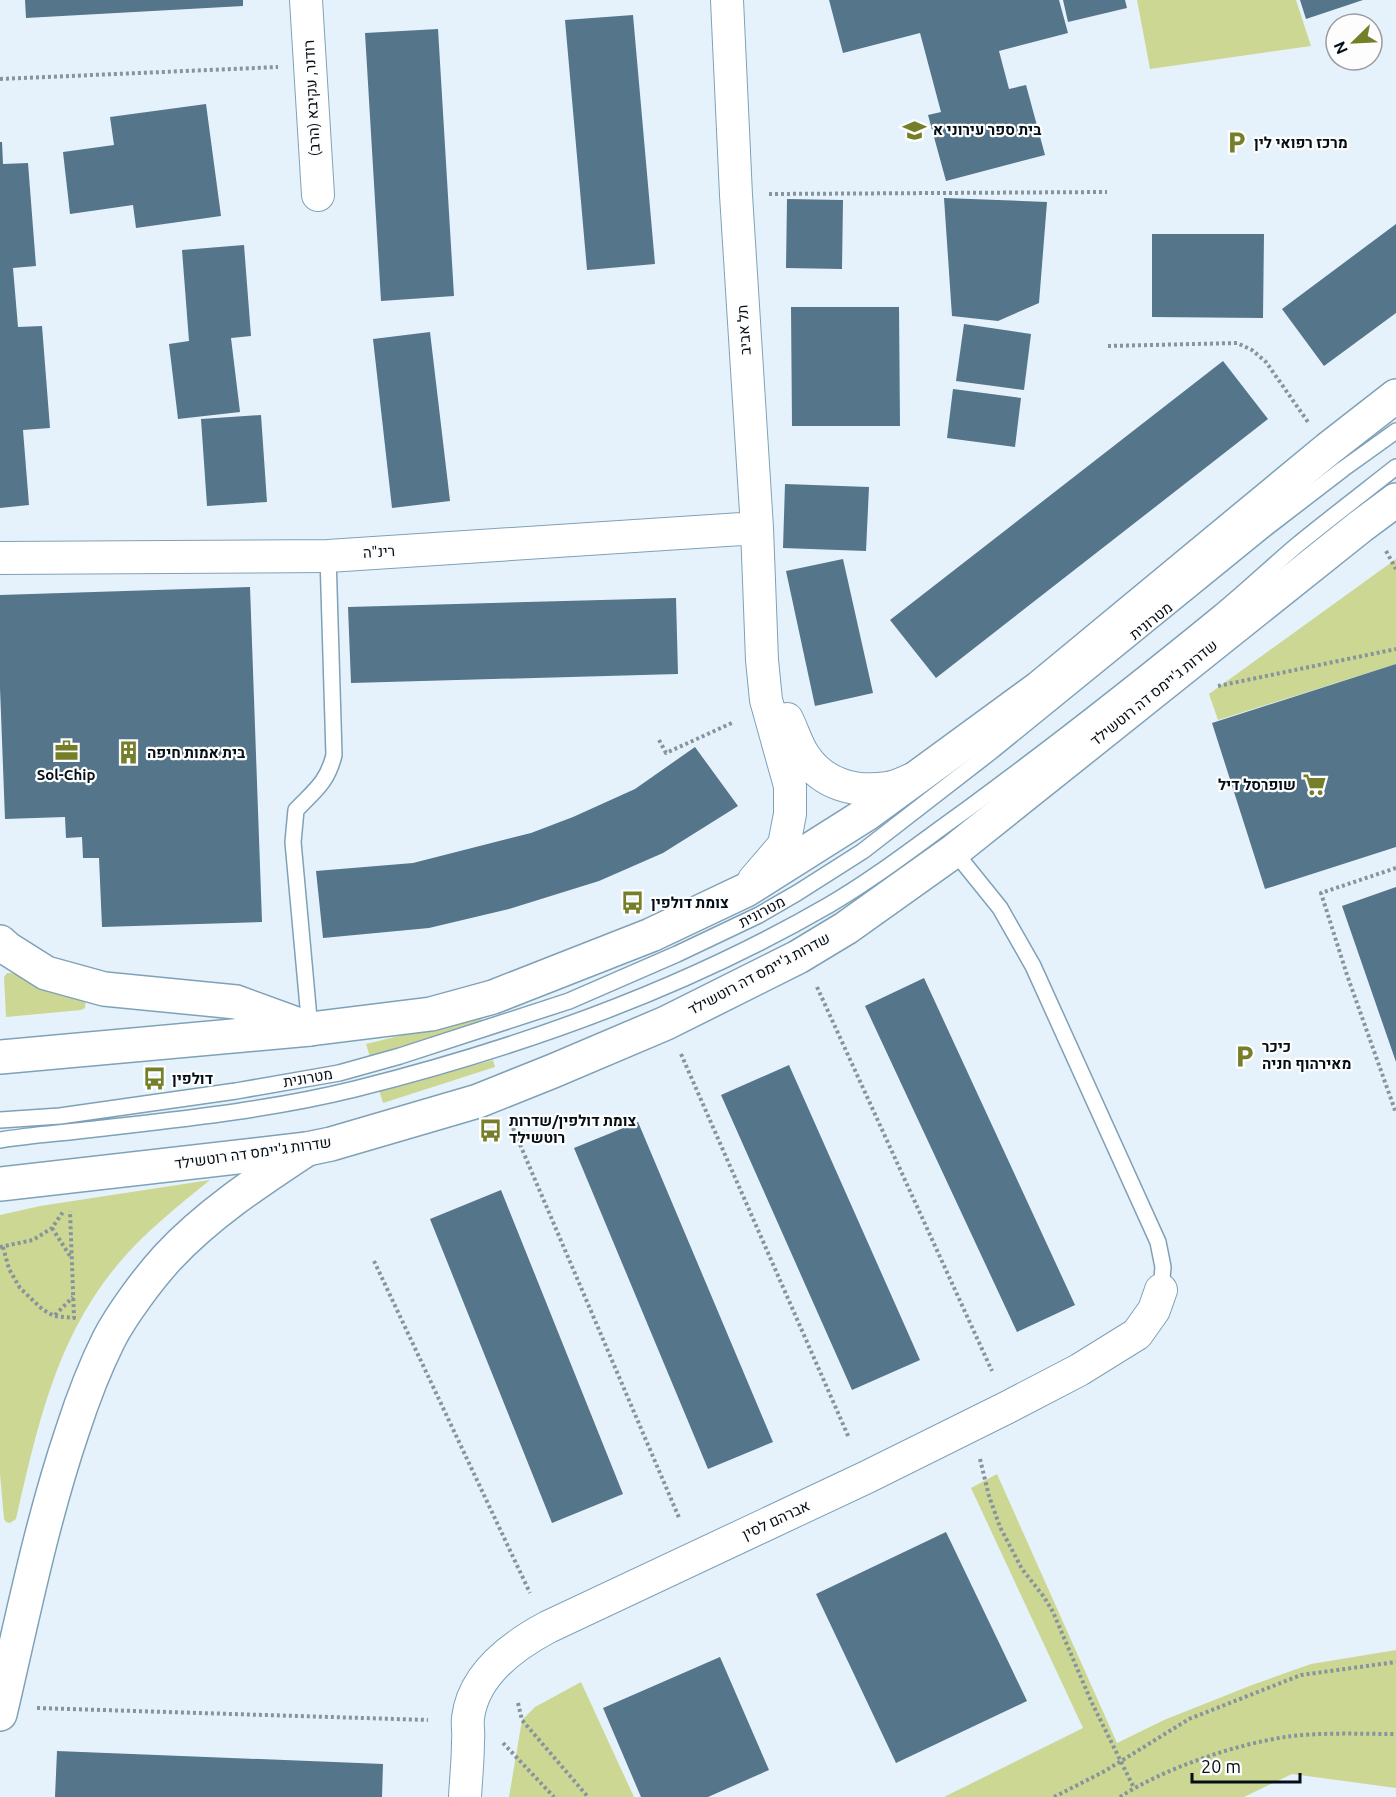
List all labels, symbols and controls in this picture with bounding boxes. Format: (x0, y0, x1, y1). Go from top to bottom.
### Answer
north arrow (1324, 12, 1384, 72)
street label: רודנר, עקיבא (הרב) (300, 39, 323, 157)
text: N (1330, 39, 1351, 57)
school or university icon: בית ספר עירוני א (902, 117, 928, 143)
place label: בית ספר עירוני א (933, 121, 1041, 138)
parking icon: מרכז רפואי לין (1223, 130, 1249, 156)
place label: מרכז רפואי לין (1254, 134, 1348, 151)
street label: תל אביב (733, 304, 754, 356)
street label: רינ"ה (362, 542, 396, 561)
street label: מטרונית (1126, 598, 1175, 643)
street label: שדרות ג'יימס דה רוטשילד (1087, 636, 1221, 749)
office icon: Sol-Chip (53, 738, 79, 764)
building icon: בית אמות חיפה (116, 740, 142, 766)
place label: בית אמות חיפה (147, 744, 245, 761)
place label: Sol-Chip (37, 766, 95, 783)
supermarket icon: שופרסל דיל (1301, 772, 1327, 798)
place label: שופרסל דיל (1218, 776, 1296, 793)
bus stop icon: צומת דולפין (620, 890, 646, 916)
street label: מטרונית (736, 892, 788, 931)
place label: צומת דולפין (651, 894, 729, 911)
street label: שדרות ג'יימס דה רוטשילד (685, 929, 833, 1018)
place label: כיכר מאירהוף חניה (1262, 1038, 1351, 1072)
parking icon: כיכר מאירהוף חניה (1231, 1043, 1257, 1069)
street label: מטרונית (282, 1065, 334, 1090)
bus stop icon: דולפין (141, 1066, 167, 1092)
place label: דולפין (172, 1070, 213, 1087)
place label: צומת דולפין/שדרות רוטשילד (509, 1112, 637, 1146)
bus stop icon: צומת דולפין/שדרות רוטשילד (478, 1117, 504, 1143)
street label: שדרות ג'יימס דה רוטשילד (173, 1133, 333, 1172)
street label: אברהם לסין (739, 1496, 812, 1543)
scale bar (1192, 1746, 1300, 1784)
text: 20 m (1201, 1756, 1241, 1776)

